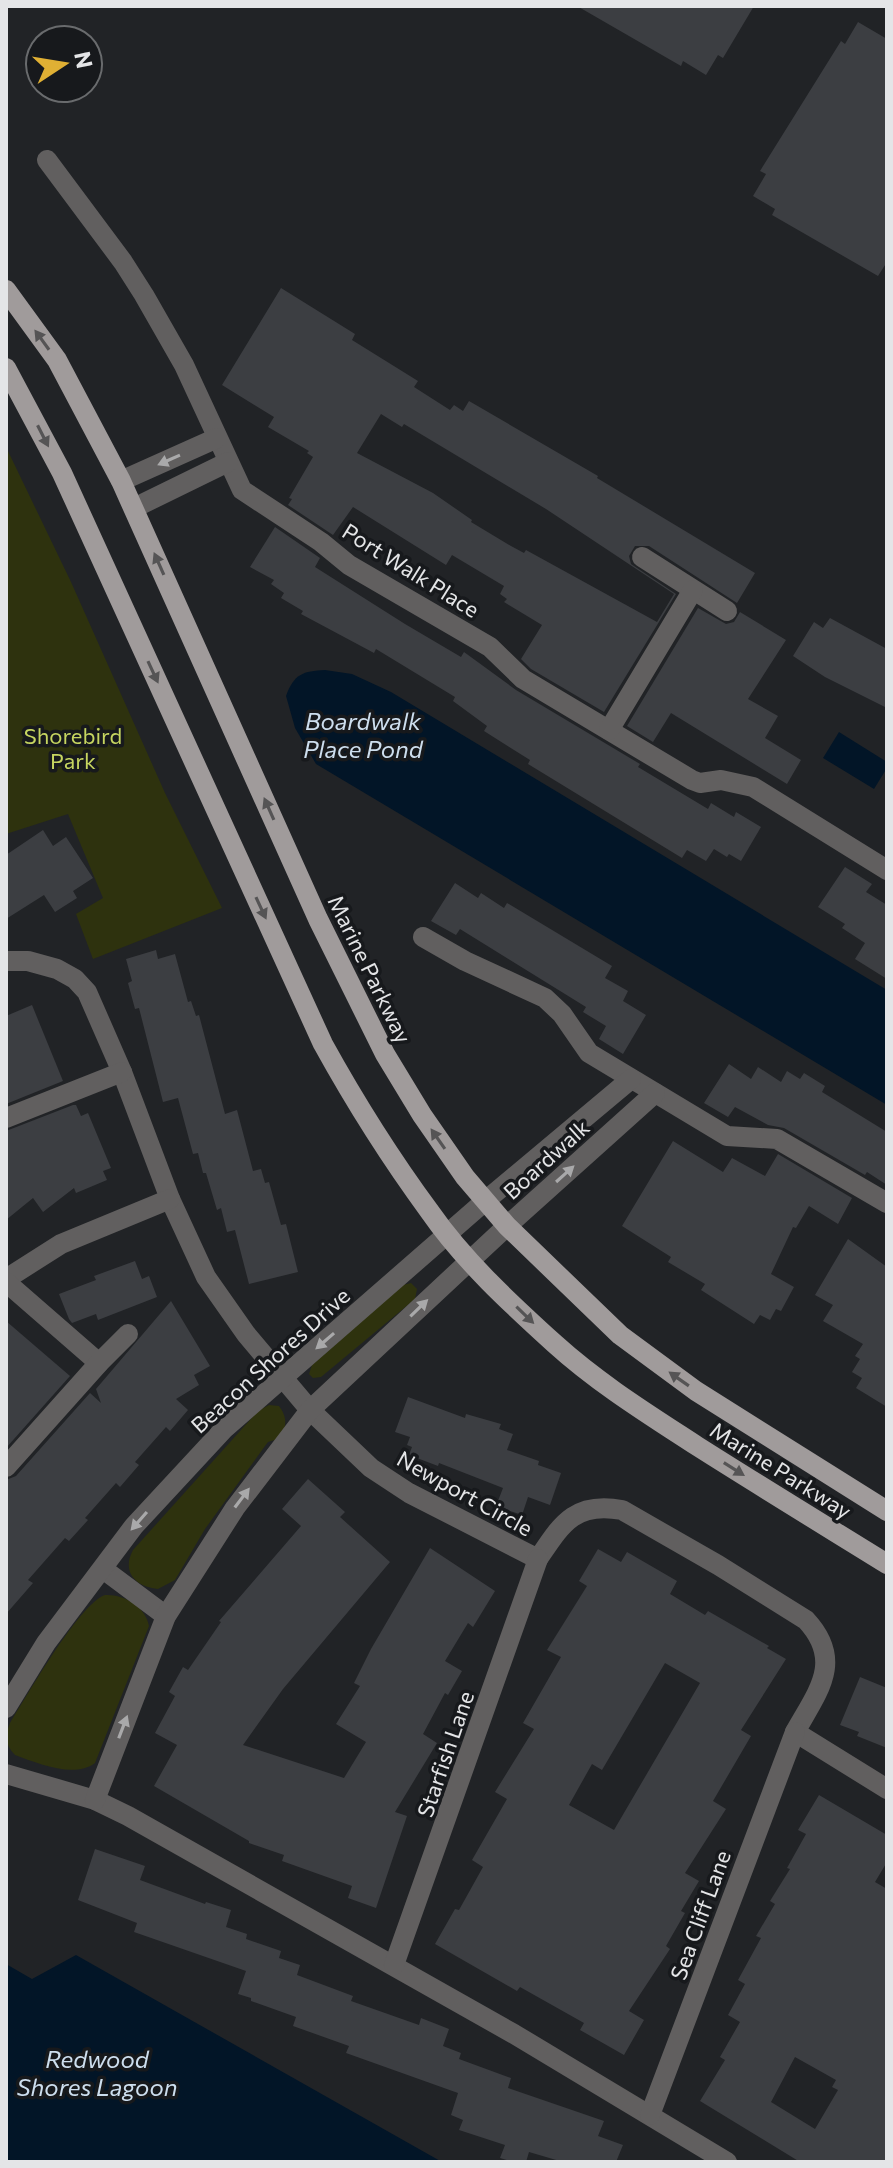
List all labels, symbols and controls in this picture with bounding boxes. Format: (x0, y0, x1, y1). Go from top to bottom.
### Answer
north arrow (24, 24, 104, 104)
text: N (69, 49, 99, 71)
one-way arrow (35, 330, 51, 350)
one-way arrow (36, 425, 50, 448)
one-way arrow (157, 453, 181, 466)
street label: Port Walk Place (337, 517, 485, 623)
one-way arrow (152, 553, 166, 576)
one-way arrow (147, 660, 160, 684)
water label: Boardwalk Place Pond (303, 706, 424, 763)
park label: Shorebird Park (24, 722, 122, 774)
one-way arrow (262, 797, 275, 821)
street label: Marine Parkway (323, 891, 417, 1047)
one-way arrow (255, 897, 268, 920)
street label: Boardwalk (497, 1113, 595, 1205)
one-way arrow (431, 1129, 446, 1150)
one-way arrow (556, 1165, 575, 1183)
street label: Beacon Shores Drive (185, 1282, 355, 1438)
one-way arrow (409, 1299, 428, 1318)
one-way arrow (516, 1306, 535, 1324)
one-way arrow (316, 1331, 335, 1349)
one-way arrow (668, 1372, 689, 1387)
street label: Marine Parkway (705, 1416, 857, 1524)
street label: Newport Circle (392, 1445, 538, 1541)
one-way arrow (723, 1462, 745, 1476)
one-way arrow (234, 1488, 250, 1508)
one-way arrow (131, 1511, 148, 1531)
street label: Starfish Lane (411, 1687, 479, 1821)
one-way arrow (117, 1715, 130, 1739)
street label: Sea Cliff Lane (664, 1847, 736, 1983)
water label: Redwood Shores Lagoon (16, 2044, 178, 2101)

